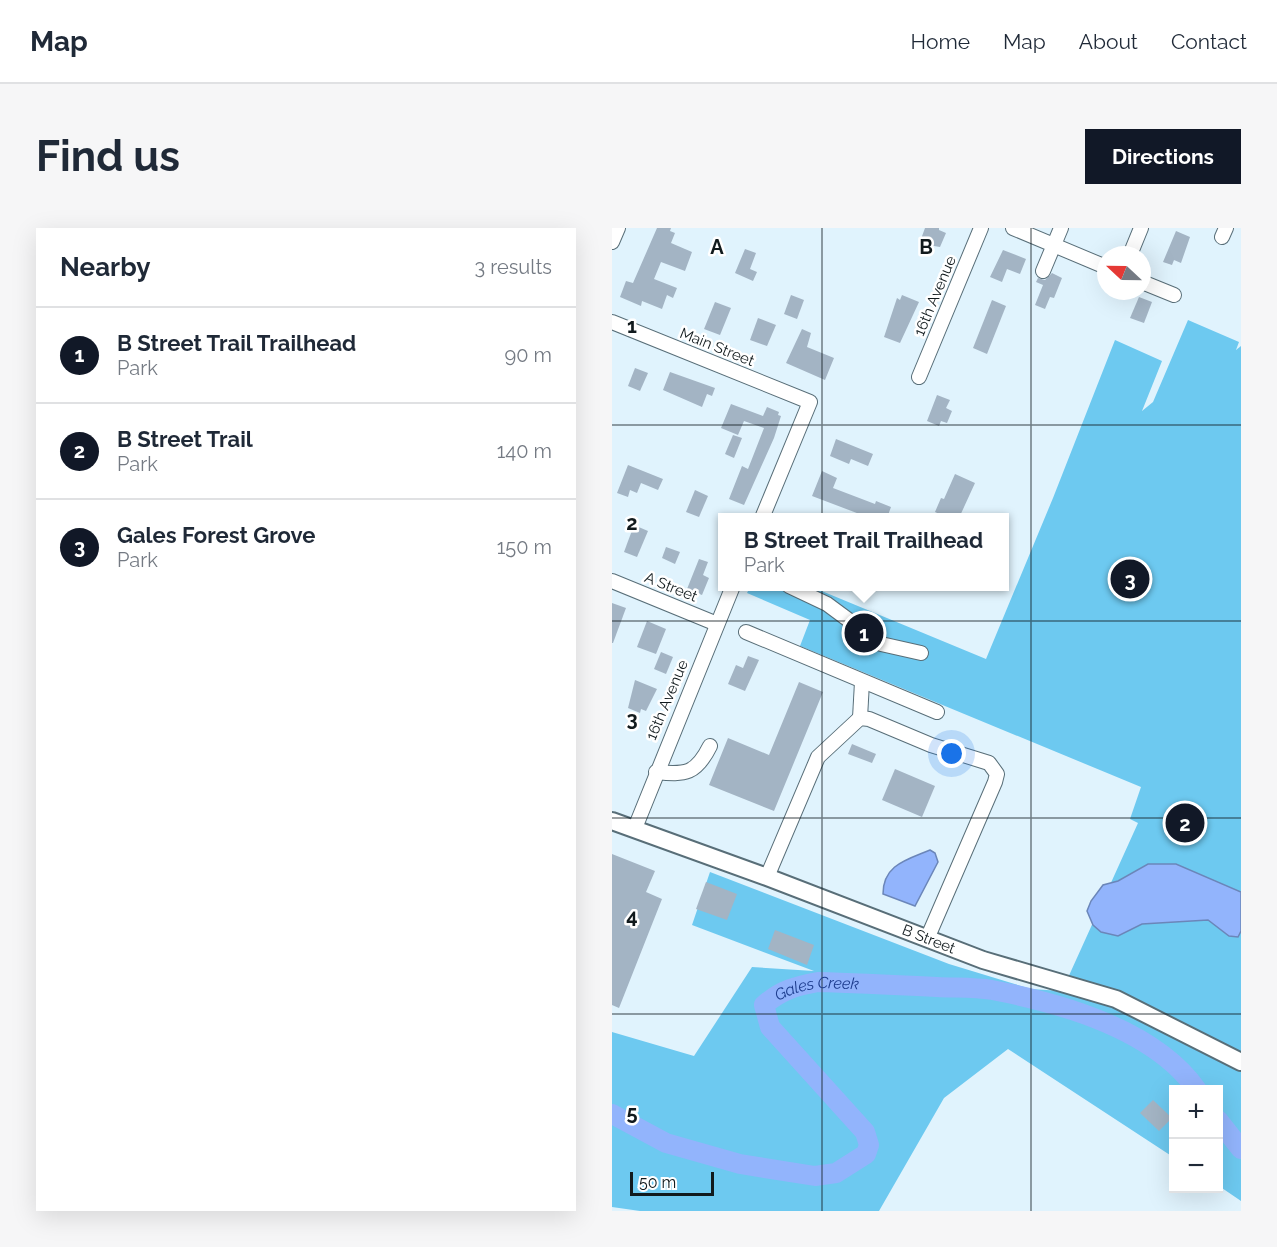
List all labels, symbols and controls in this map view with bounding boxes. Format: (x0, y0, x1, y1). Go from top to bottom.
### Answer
text: Map (30, 25, 88, 58)
text: Home (911, 29, 970, 54)
text: Map (1003, 29, 1046, 54)
text: About (1079, 29, 1138, 54)
text: Contact (1171, 29, 1247, 54)
button: Directions (1085, 129, 1241, 184)
text: Find us (36, 132, 180, 181)
text: A (710, 235, 724, 259)
text: B (919, 235, 933, 259)
north arrow (1097, 246, 1151, 300)
text: Nearby (60, 252, 150, 282)
street label: 16th Avenue (910, 253, 960, 339)
text: 3 results (474, 255, 552, 279)
text: 1 (627, 314, 637, 338)
street label: Main Street (677, 324, 757, 370)
text: B Street Trail Trailhead (117, 330, 356, 356)
text: 1 (75, 343, 84, 367)
text: 90 m (505, 343, 552, 367)
text: Park (117, 356, 158, 380)
text: B Street Trail (117, 426, 253, 452)
text: 2 (74, 439, 85, 463)
text: 140 m (497, 439, 552, 463)
text: Park (117, 452, 158, 476)
text: 2 (626, 511, 638, 535)
popup (718, 513, 1009, 591)
text: Gales Forest Grove (117, 522, 315, 548)
text: B Street Trail Trailhead (744, 527, 983, 553)
text: 3 (74, 535, 85, 559)
text: 150 m (497, 535, 552, 559)
text: Park (117, 548, 158, 572)
text: Park (744, 553, 785, 577)
pin: 3 (1110, 556, 1150, 602)
street label: A Street (642, 568, 700, 606)
pin: 1 (844, 610, 884, 656)
street label: 16th Avenue (642, 657, 692, 743)
text: 3 (626, 707, 638, 731)
your location (937, 739, 966, 768)
pin: 2 (1166, 800, 1204, 846)
text: 4 (626, 904, 638, 928)
street label: B Street (900, 921, 958, 957)
water label: Gales Creek (771, 972, 860, 1004)
map controls (1169, 1085, 1223, 1193)
button: + (1169, 1085, 1223, 1139)
text: 5 (626, 1101, 638, 1125)
button: − (1169, 1139, 1223, 1193)
scale bar (630, 1169, 714, 1196)
text: 50 m (639, 1173, 676, 1192)

